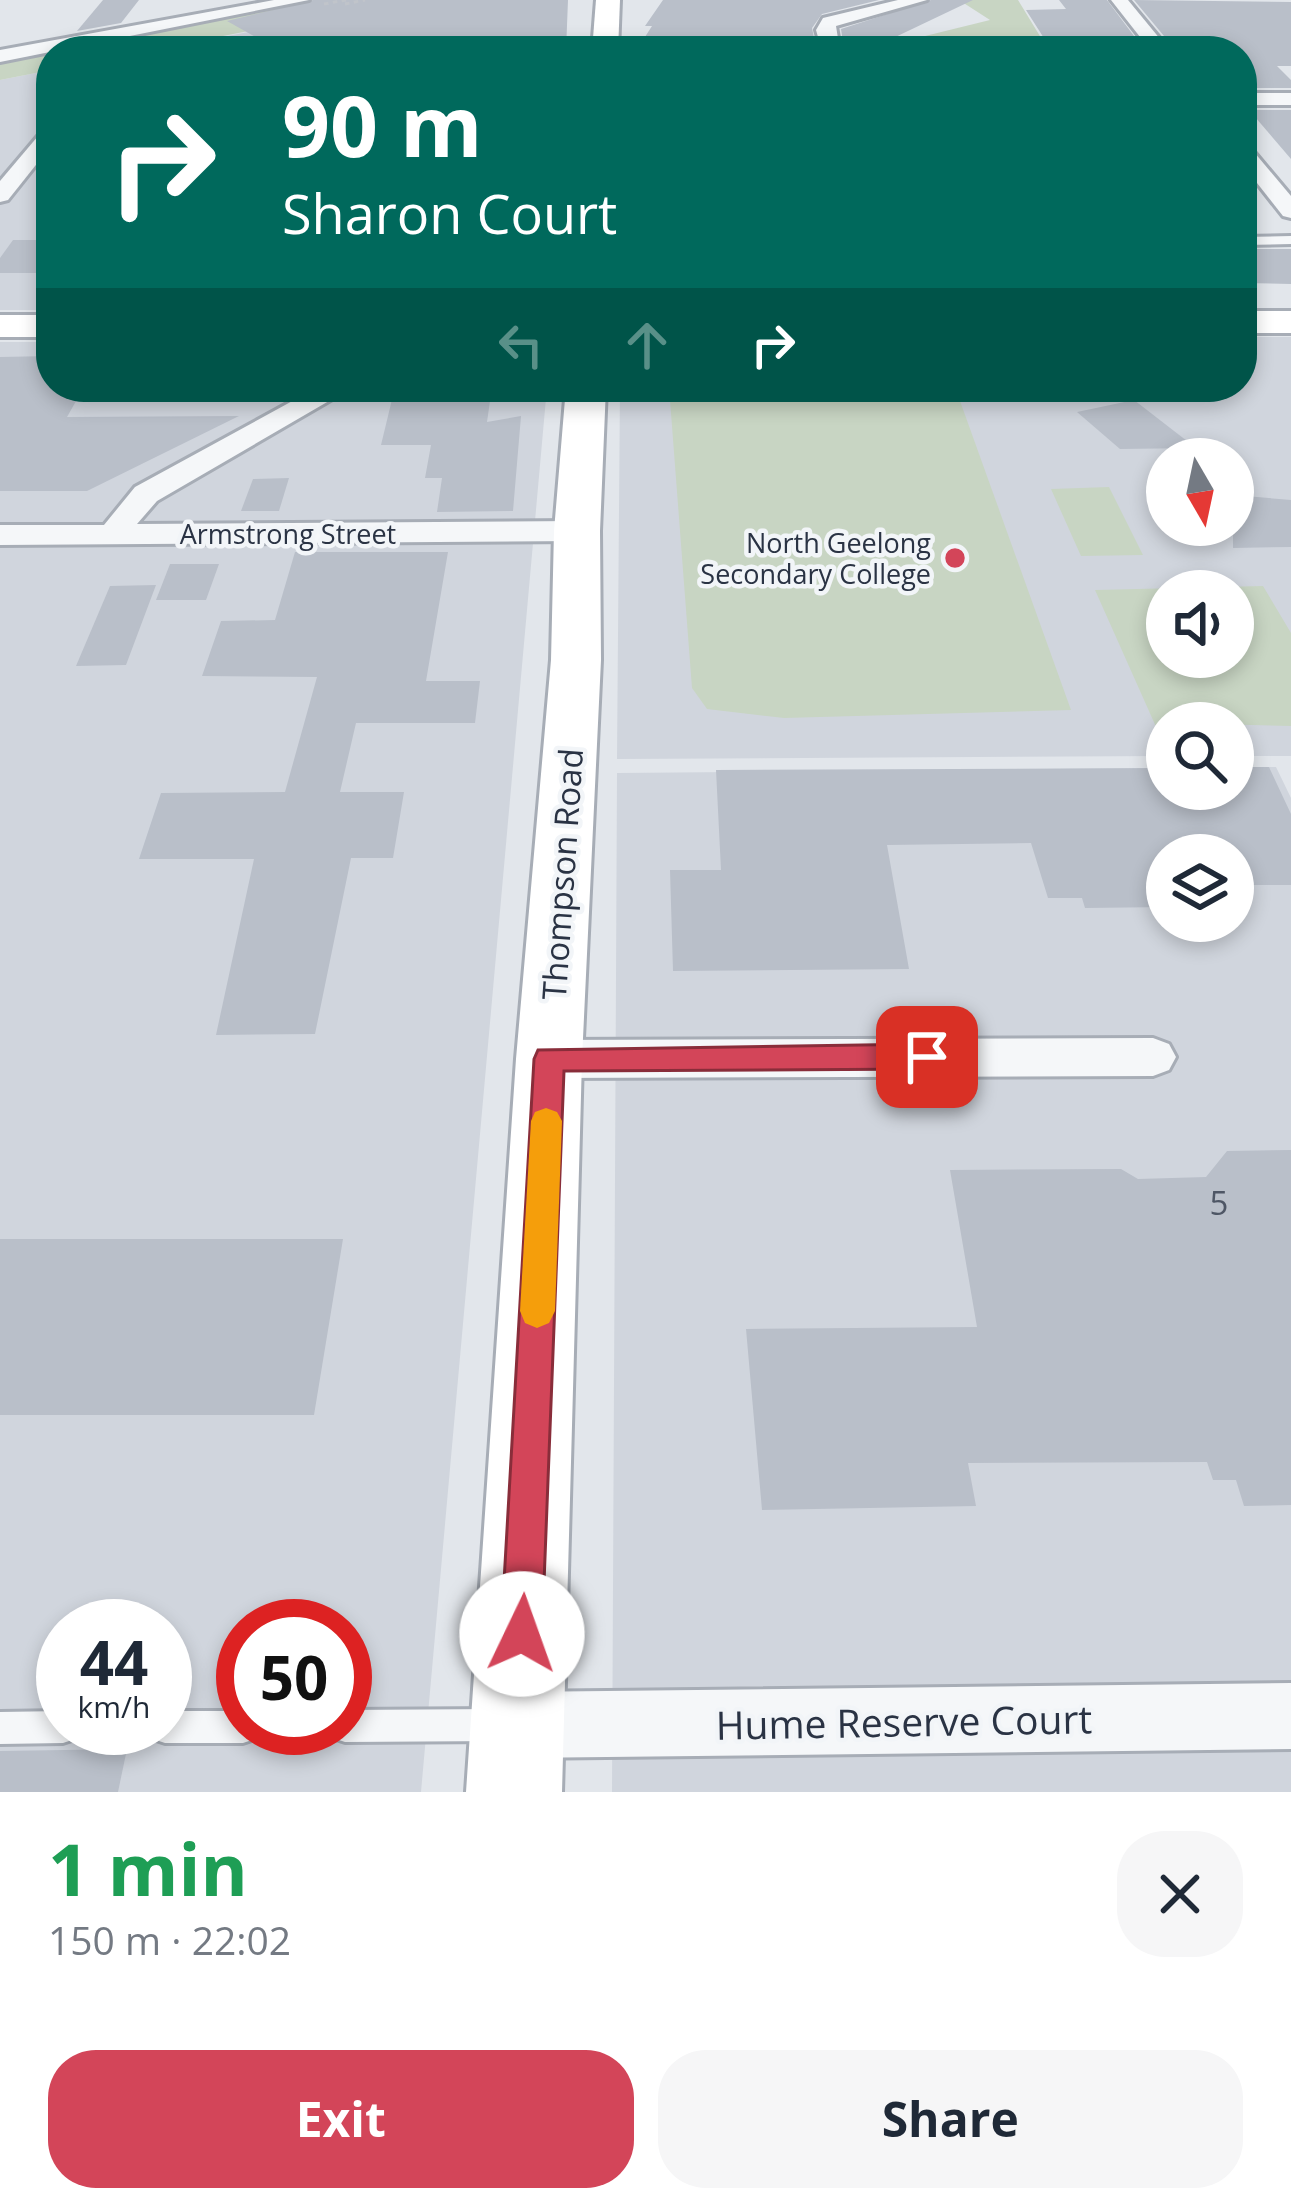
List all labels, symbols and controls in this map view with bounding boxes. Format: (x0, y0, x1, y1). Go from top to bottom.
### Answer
text: 90 m (282, 67, 482, 182)
icon: right (84, 84, 240, 240)
text: Sharon Court (282, 176, 617, 250)
icon: left (488, 312, 554, 378)
icon: ahead (614, 312, 680, 378)
icon: right (740, 312, 806, 378)
north arrow (1146, 438, 1254, 546)
map controls (1146, 438, 1254, 942)
street label: Armstrong Street (180, 515, 396, 552)
place label: North Geelong Secondary College (700, 524, 931, 592)
marker: North Geelong Secondary College (942, 545, 968, 571)
button: sound (1146, 570, 1254, 678)
button: search (1146, 702, 1254, 810)
street label: Thompson Road (531, 747, 593, 1001)
button: layers (1146, 834, 1254, 942)
pin (876, 1006, 978, 1108)
icon: arrive (894, 1024, 960, 1090)
house number: 5 (1210, 1180, 1228, 1225)
position arrow (459, 1571, 585, 1697)
speed limit sign: 50 (216, 1599, 372, 1755)
text: 44 (80, 1621, 148, 1703)
text: km/h (78, 1686, 150, 1727)
street label: Hume Reserve Court (715, 1691, 1093, 1751)
text: 1 min (48, 1819, 248, 1917)
button: close (1117, 1831, 1243, 1957)
text: 150 m · 22:02 (48, 1913, 291, 1966)
button: Exit (48, 2050, 634, 2188)
button: Share (658, 2050, 1243, 2188)

